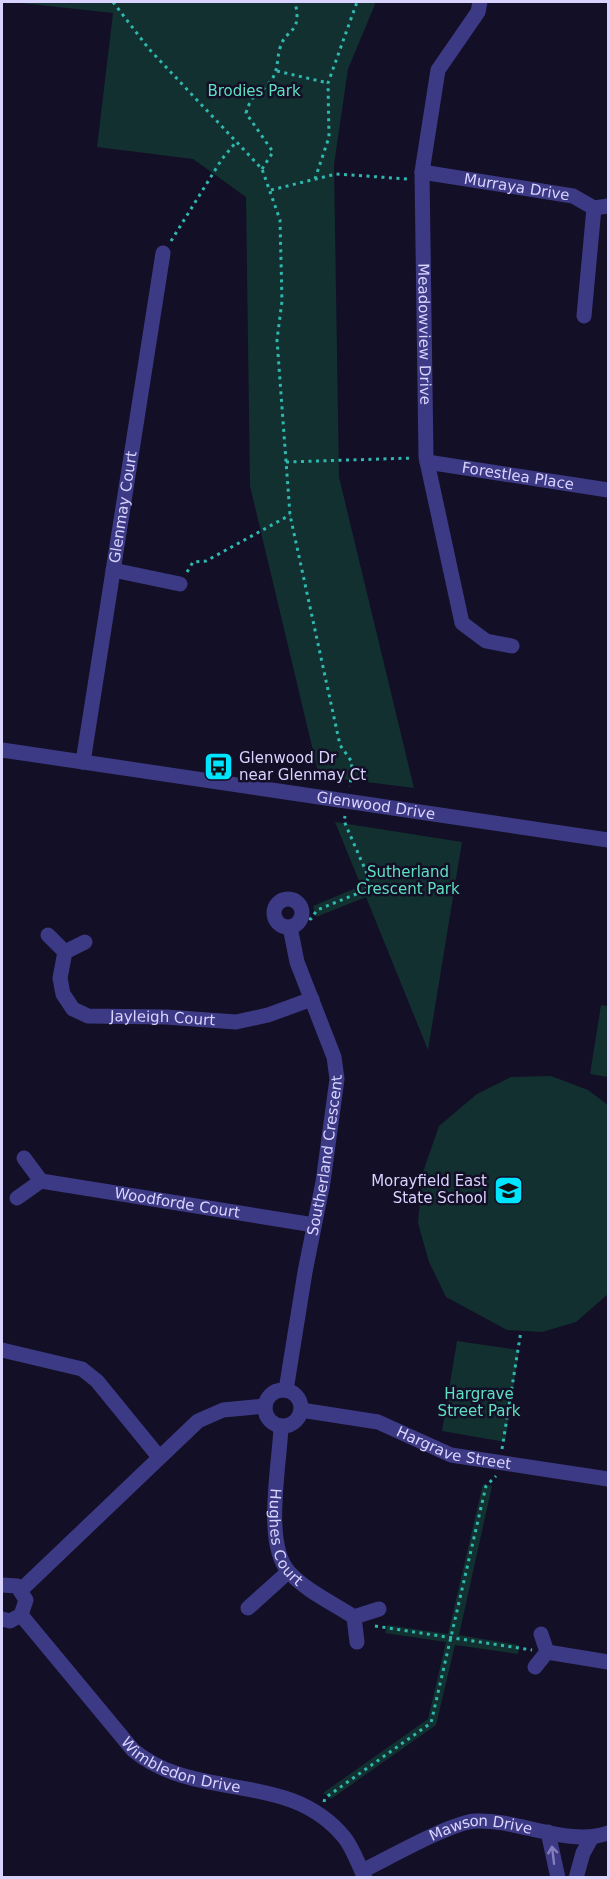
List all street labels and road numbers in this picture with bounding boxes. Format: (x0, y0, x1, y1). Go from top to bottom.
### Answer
street label: Murraya Drive (463, 170, 571, 204)
street label: Meadowview Drive (414, 263, 434, 405)
street label: Glenmay Court (105, 450, 141, 564)
street label: Forestlea Place (461, 459, 575, 494)
street label: Glenwood Drive (315, 788, 436, 823)
street label: Jayleigh Court (109, 1007, 216, 1029)
street label: Southerland Crescent (303, 1074, 346, 1237)
street label: Woodforde Court (113, 1184, 241, 1222)
street label: Hargrave Street (394, 1423, 513, 1473)
street label: Hughes Court (266, 1488, 307, 1590)
street label: Wimbledon Drive (117, 1733, 242, 1797)
street label: Mawson Drive (426, 1812, 534, 1845)

